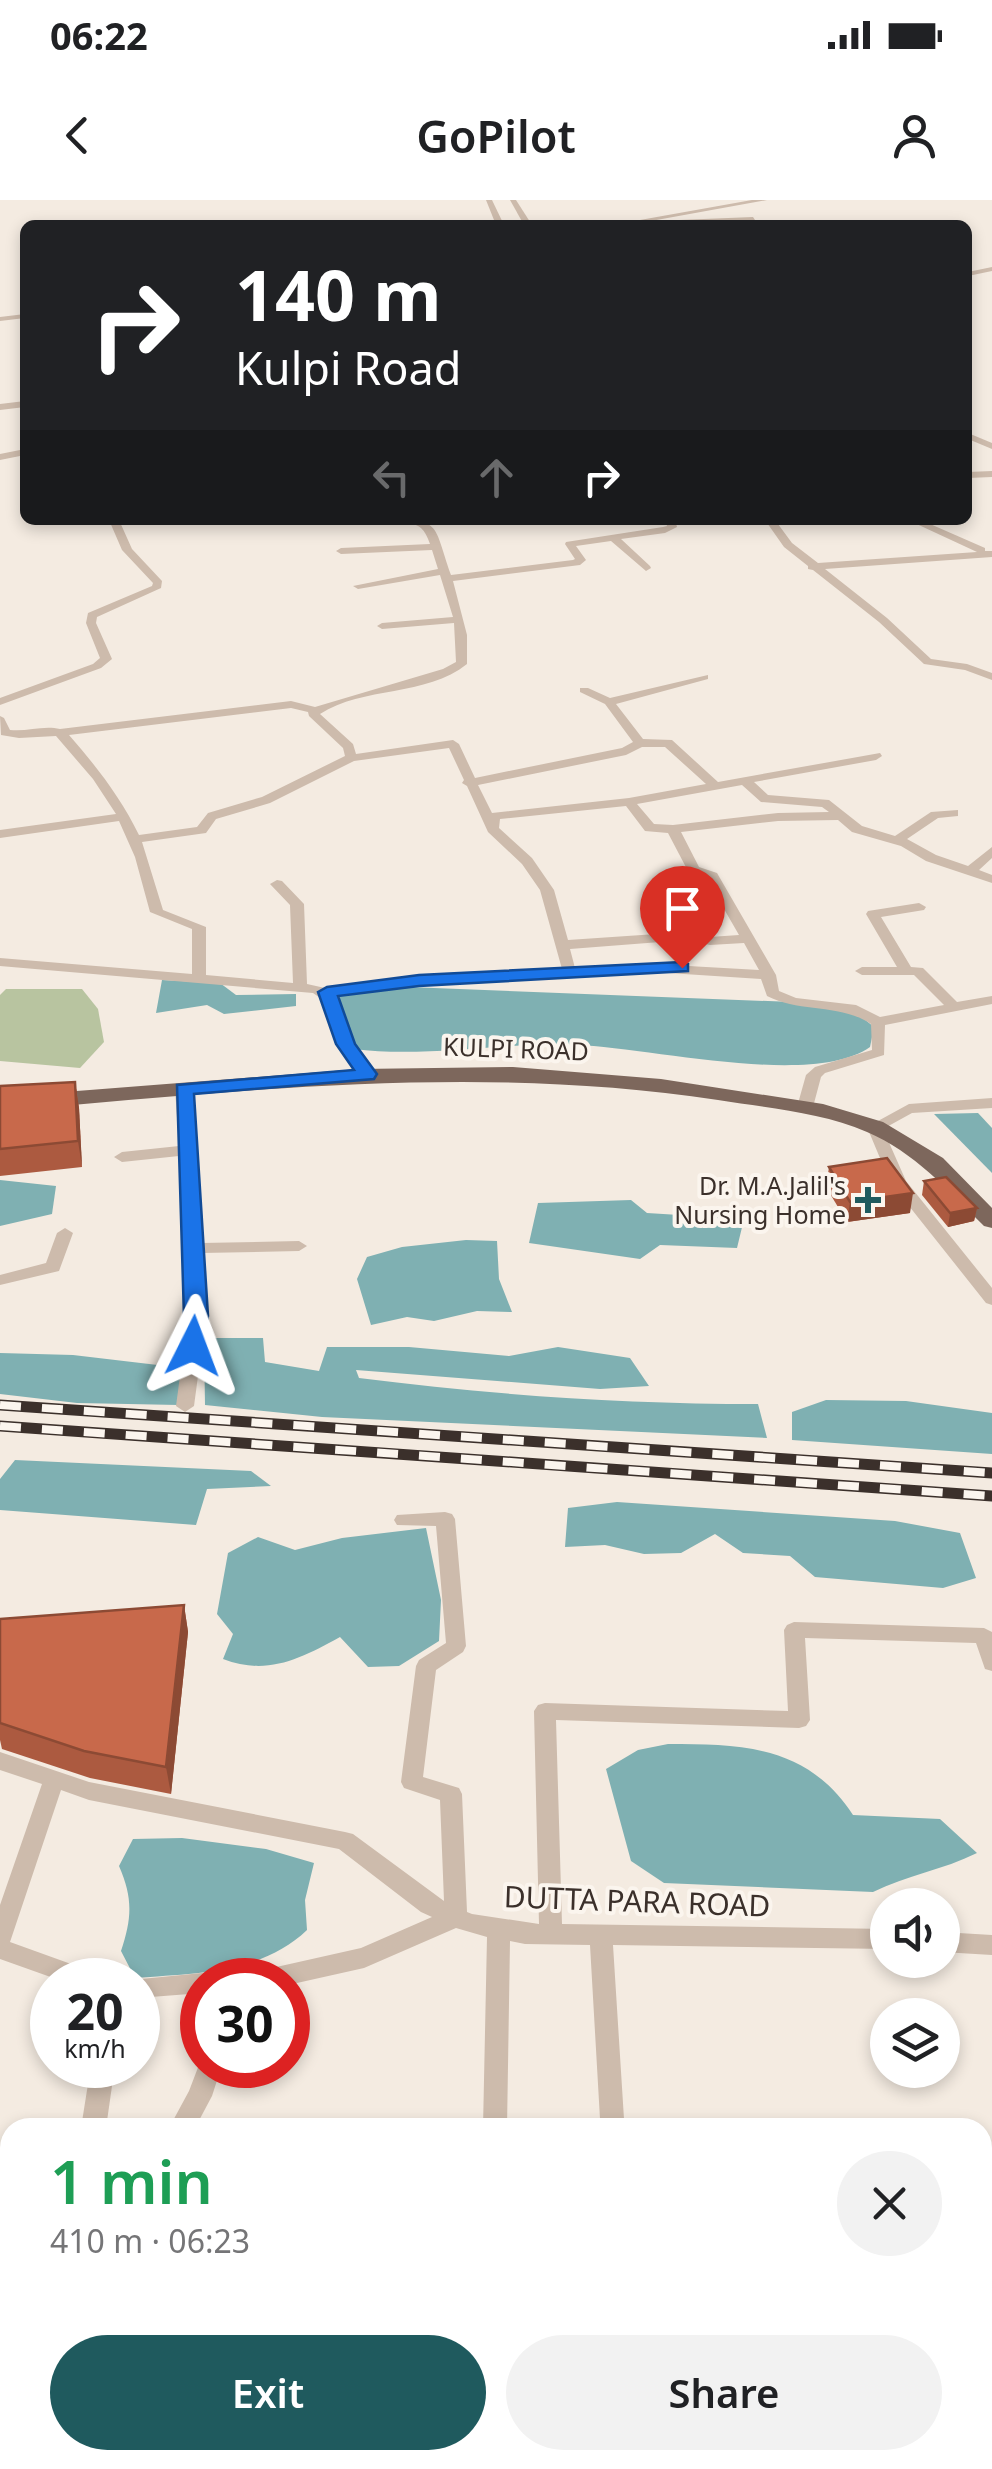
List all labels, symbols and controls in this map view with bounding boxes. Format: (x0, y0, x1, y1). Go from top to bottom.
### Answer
text: 06:22 (50, 9, 148, 61)
text: GoPilot (416, 105, 576, 166)
icon: back (50, 108, 105, 163)
icon: person (887, 108, 942, 163)
text: 140 m (235, 246, 442, 342)
icon: right (70, 260, 200, 390)
text: Kulpi Road (235, 337, 461, 398)
icon: left (364, 450, 419, 505)
icon: ahead (469, 450, 524, 505)
icon: right (574, 450, 629, 505)
pin (640, 866, 725, 969)
icon: arrive (655, 881, 710, 936)
street label: KULPI ROAD (443, 1028, 589, 1068)
place label: Dr. M.A.Jalil's Nursing Home (674, 1168, 846, 1231)
marker: Dr. M.A.Jalil's Nursing Home (855, 1187, 881, 1213)
position arrow (141, 1294, 245, 1398)
street label: DUTTA PARA ROAD (503, 1875, 771, 1926)
map controls (870, 1888, 960, 2088)
button: sound (870, 1888, 960, 1978)
speed limit sign: 30 (180, 1958, 310, 2088)
text: 20 (66, 1977, 124, 2045)
button: layers (870, 1998, 960, 2088)
text: km/h (64, 2031, 126, 2065)
text: 1 min (50, 2140, 213, 2222)
button: close (837, 2151, 942, 2256)
text: 410 m · 06:23 (50, 2219, 250, 2262)
button: Exit (50, 2335, 486, 2450)
button: Share (506, 2335, 942, 2450)

